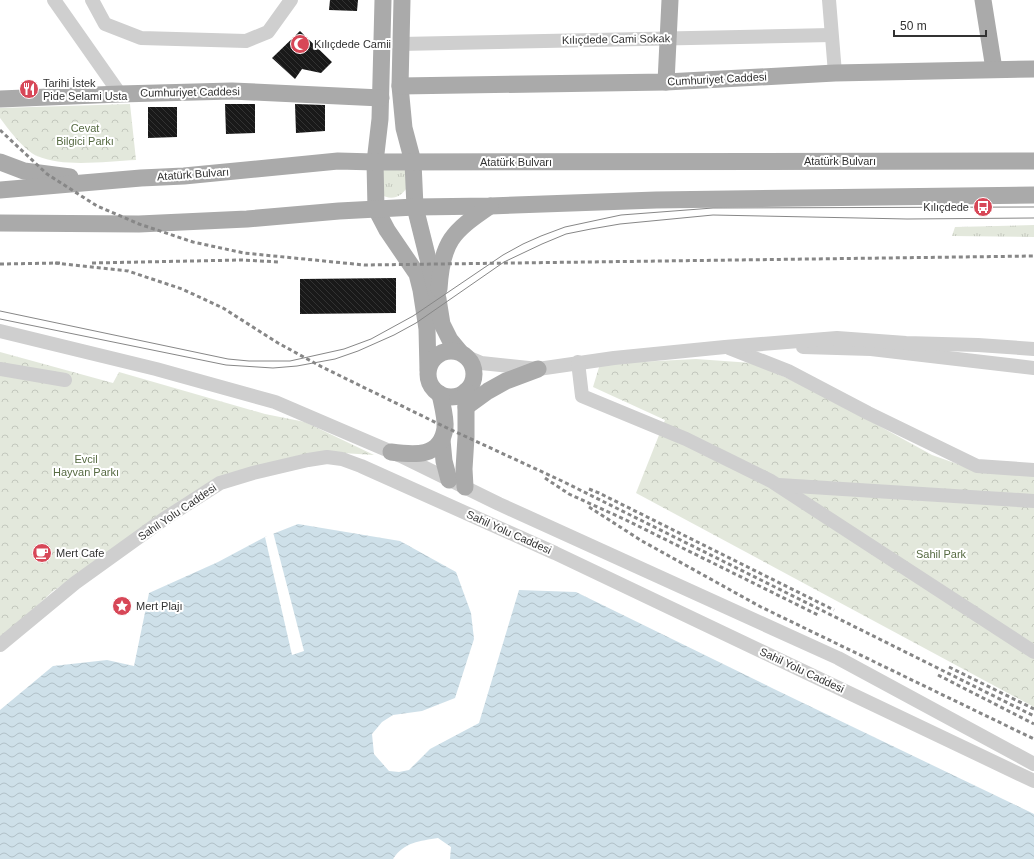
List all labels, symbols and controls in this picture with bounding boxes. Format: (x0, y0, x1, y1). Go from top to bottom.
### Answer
scale bar (894, 12, 986, 38)
text: 50 m (900, 19, 927, 33)
street label: Kılıçdede Cami Sokak (562, 32, 671, 46)
mosque icon: Kılıçdede Camii (289, 33, 311, 55)
place label: Kılıçdede Camii (314, 38, 391, 50)
street label: Cumhuriyet Caddesi (667, 70, 767, 88)
place label: Tarihi İstek Pide Selami Usta (43, 77, 128, 102)
restaurant icon: Tarihi İstek Pide Selami Usta (18, 78, 40, 100)
street label: Cumhuriyet Caddesi (140, 85, 240, 99)
park label: Cevat Bilgici Parkı (56, 122, 114, 147)
street label: Atatürk Bulvarı (804, 155, 876, 167)
street label: Atatürk Bulvarı (480, 156, 552, 168)
street label: Atatürk Bulvarı (157, 165, 229, 183)
bus stop icon: Kılıçdede (972, 196, 994, 218)
place label: Kılıçdede (923, 201, 969, 213)
park label: Evcil Hayvan Parkı (53, 453, 119, 478)
street label: Sahil Yolu Caddesi (136, 481, 218, 543)
street label: Sahil Yolu Caddesi (465, 508, 553, 556)
cafe icon: Mert Cafe (31, 542, 53, 564)
place label: Mert Cafe (56, 547, 104, 559)
park label: Sahil Park (916, 548, 967, 560)
place icon: Mert Plajı (111, 595, 133, 617)
place label: Mert Plajı (136, 600, 182, 612)
street label: Sahil Yolu Caddesi (758, 645, 846, 695)

